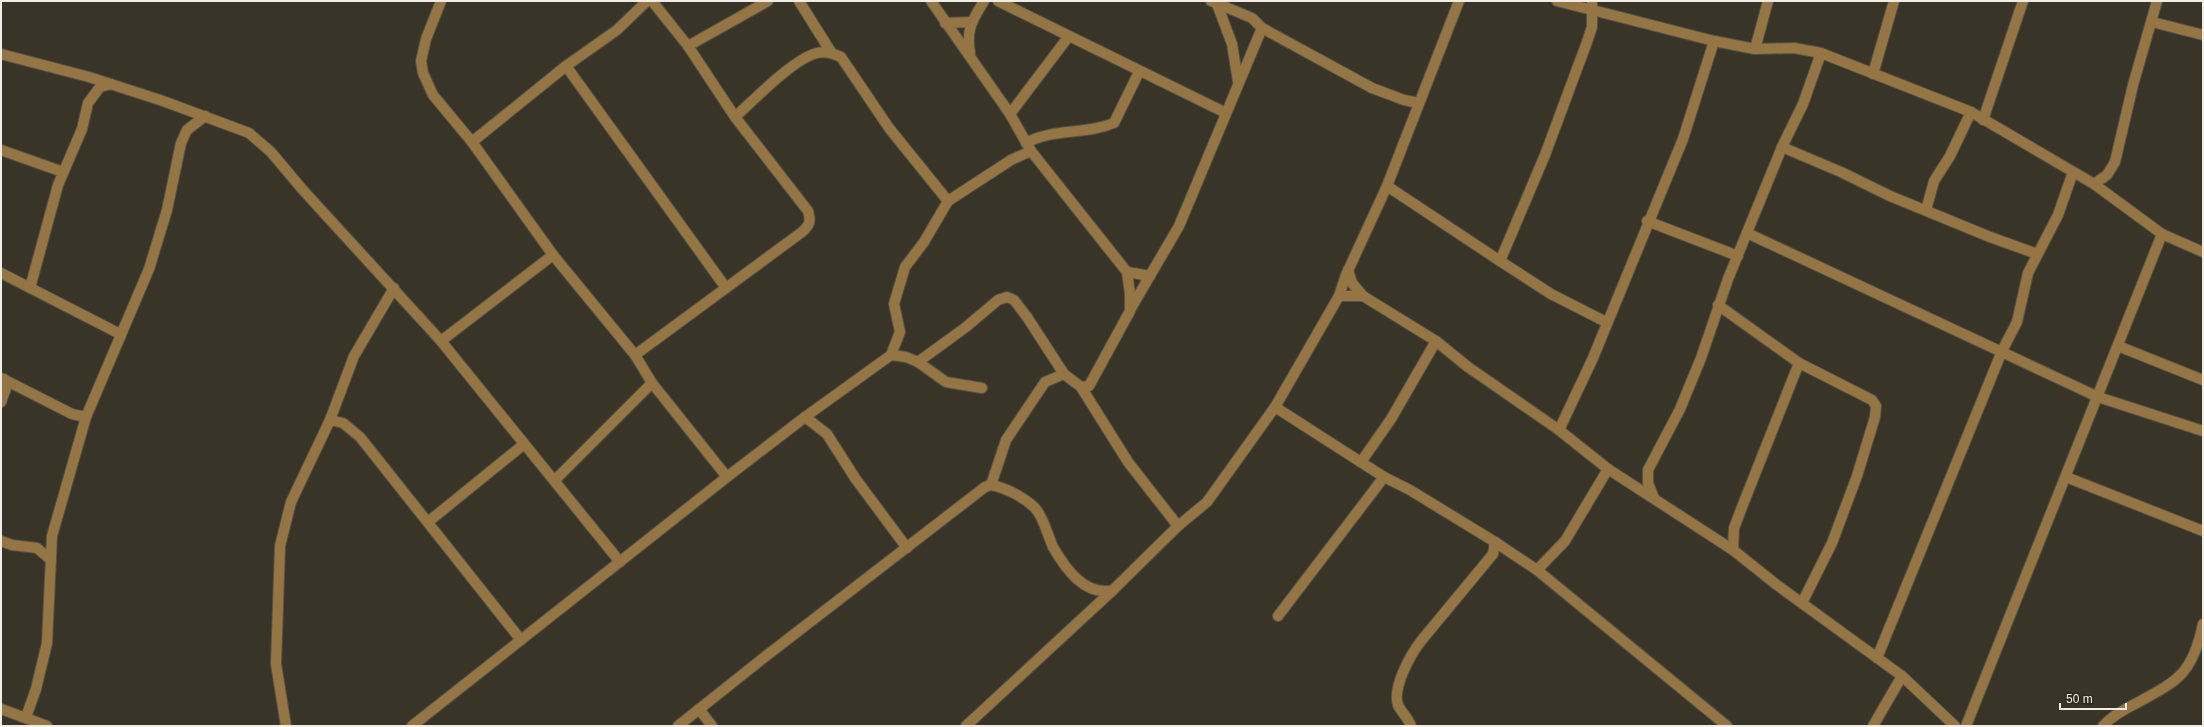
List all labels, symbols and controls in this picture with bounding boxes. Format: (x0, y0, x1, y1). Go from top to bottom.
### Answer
scale bar (2060, 685, 2126, 711)
text: 50 m (2066, 692, 2093, 706)

